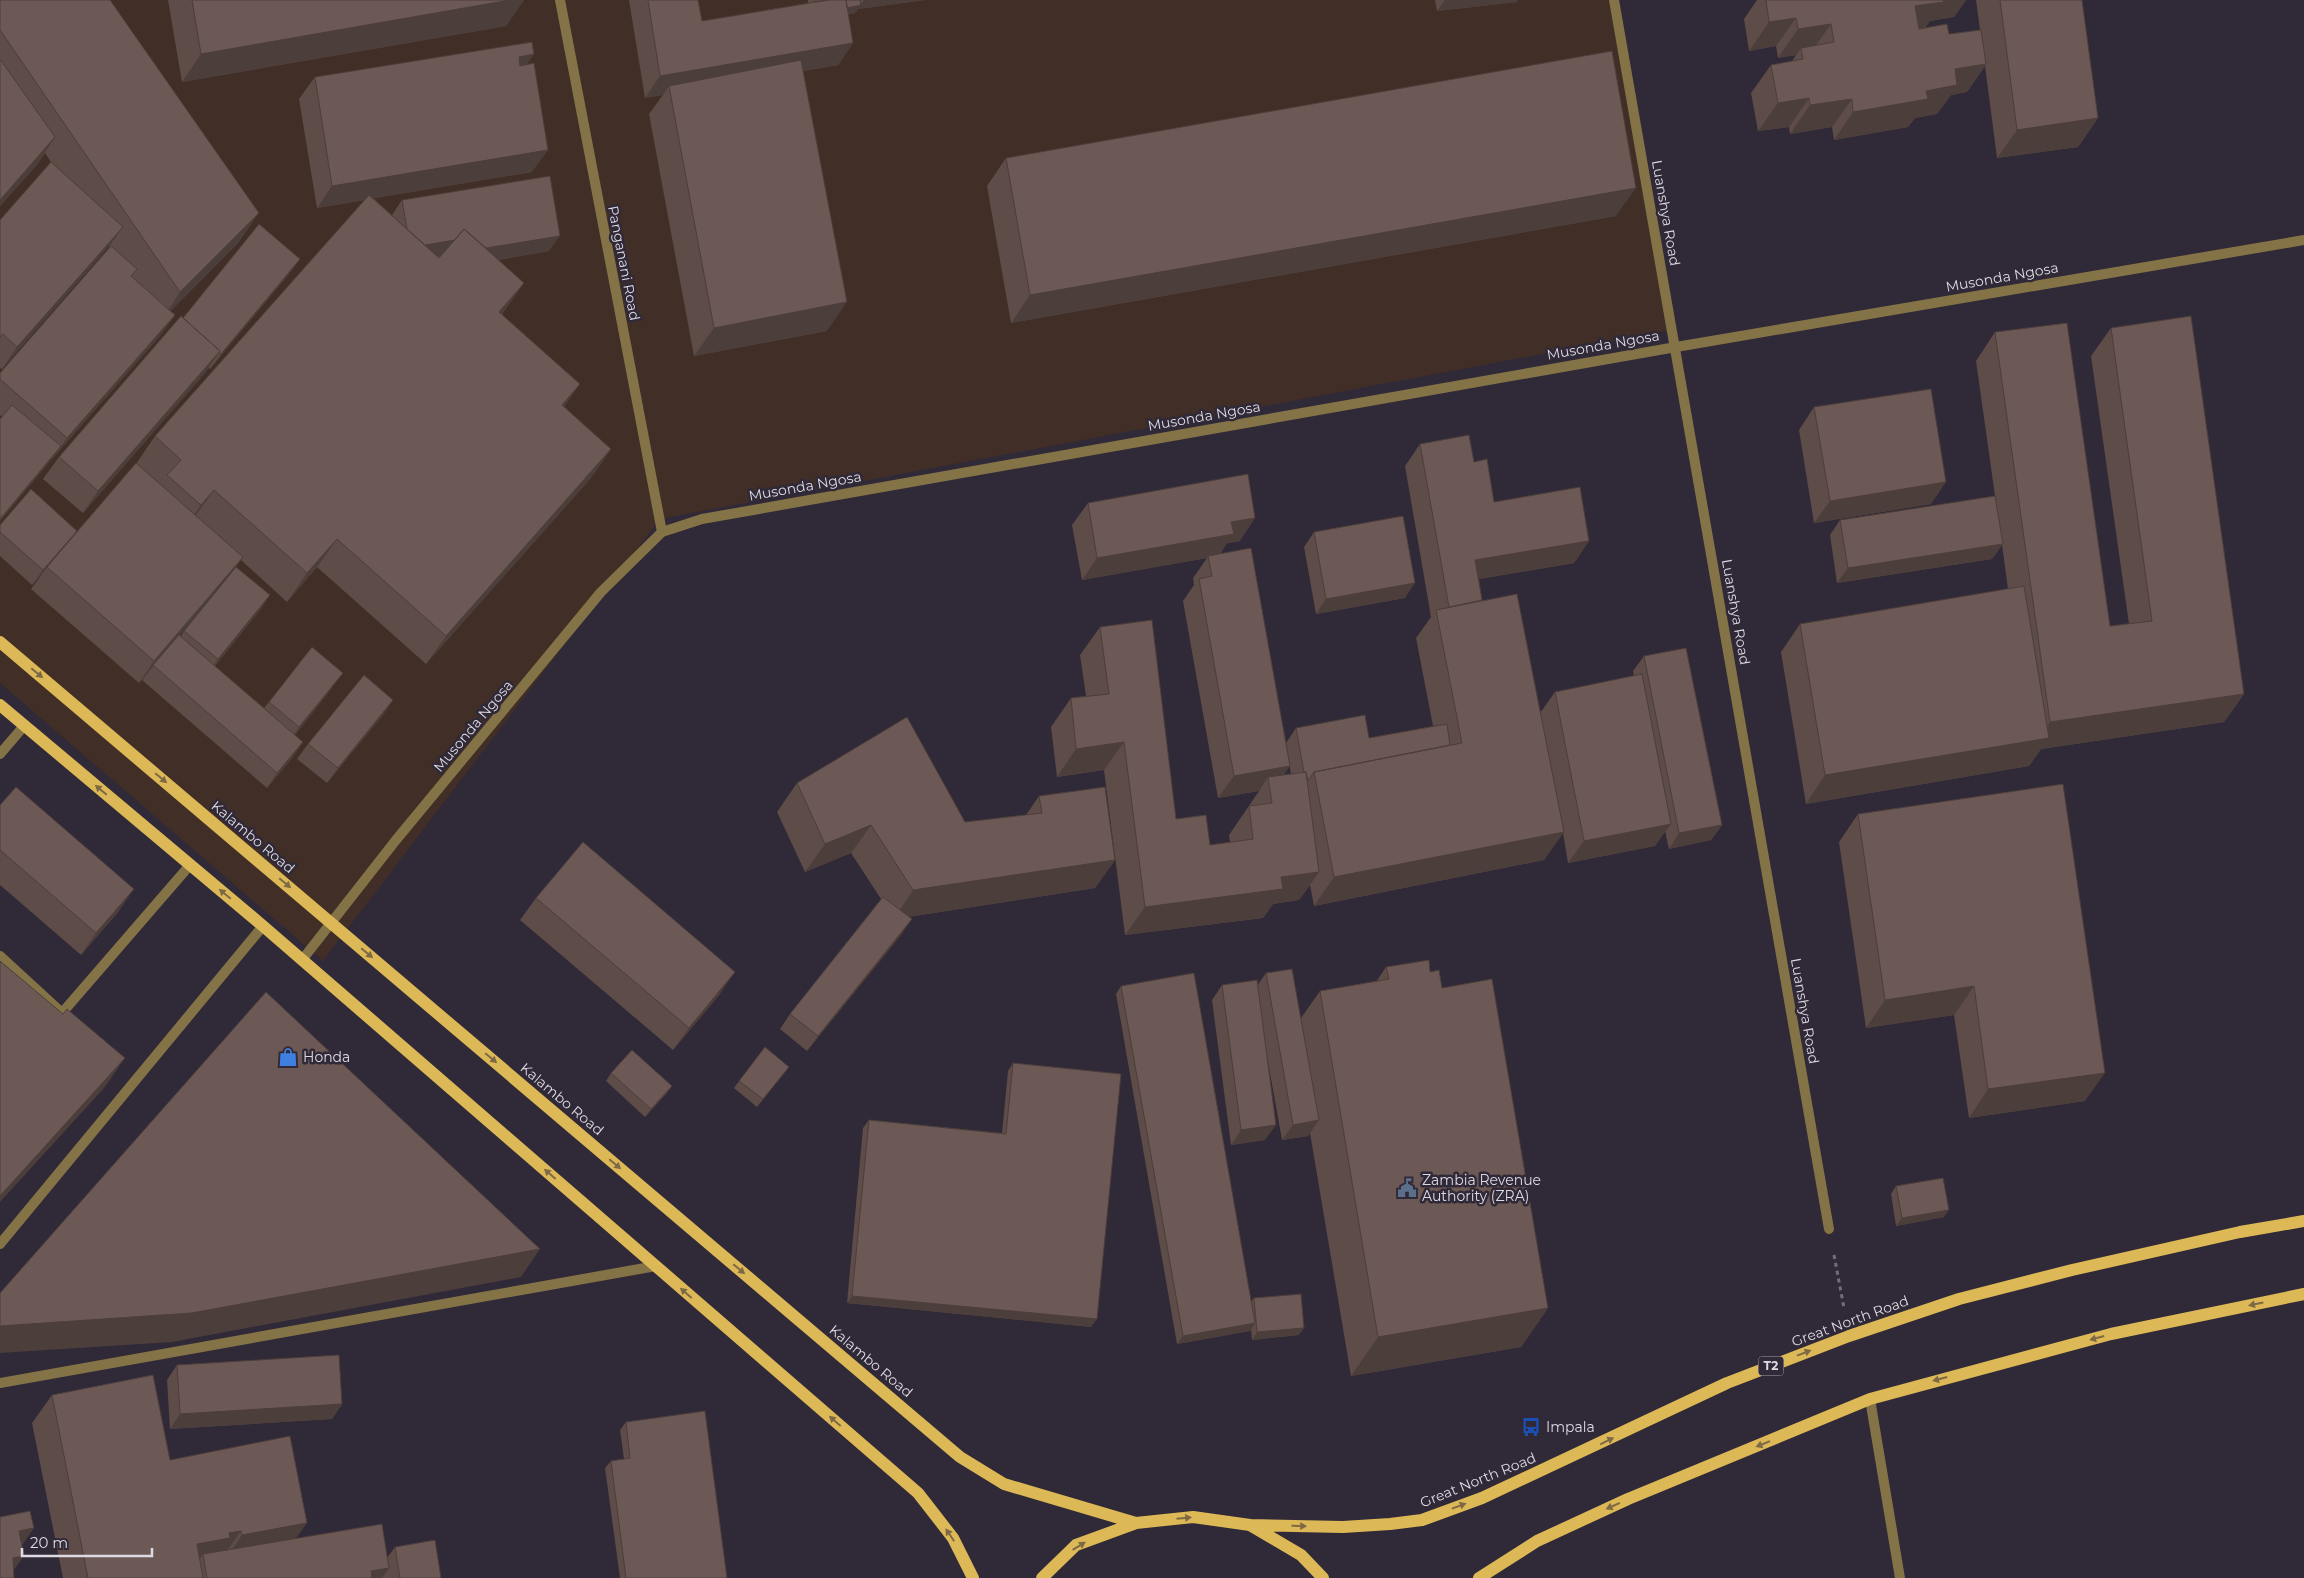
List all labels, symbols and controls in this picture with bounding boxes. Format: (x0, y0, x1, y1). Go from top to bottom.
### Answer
street label: Luanshya Road (1648, 159, 1684, 267)
street label: Panganani Road (604, 204, 644, 322)
street label: Musonda Ngosa (1944, 258, 2060, 296)
street label: Musonda Ngosa (1545, 326, 1661, 364)
street label: Musonda Ngosa (1146, 397, 1262, 435)
street label: Musonda Ngosa (747, 467, 863, 505)
street label: Luanshya Road (1718, 558, 1754, 666)
one-way arrow (31, 668, 44, 679)
street label: Musonda Ngosa (429, 677, 517, 775)
one-way arrow (154, 773, 167, 784)
one-way arrow (94, 784, 107, 795)
street label: Kalambo Road (208, 797, 298, 877)
one-way arrow (278, 878, 291, 889)
one-way arrow (219, 889, 231, 900)
one-way arrow (361, 947, 373, 959)
street label: Luanshya Road (1787, 957, 1823, 1065)
shop icon: Honda (277, 1046, 299, 1068)
place label: Honda (303, 1048, 350, 1066)
one-way arrow (484, 1053, 497, 1064)
street label: Kalambo Road (517, 1059, 607, 1139)
one-way arrow (608, 1158, 621, 1169)
one-way arrow (544, 1169, 557, 1180)
place label: Zambia Revenue Authority (ZRA) (1422, 1171, 1541, 1205)
public building icon: Zambia Revenue Authority (ZRA) (1396, 1177, 1418, 1199)
one-way arrow (732, 1263, 745, 1274)
one-way arrow (679, 1287, 692, 1298)
street label: Great North Road (1789, 1291, 1911, 1351)
one-way arrow (2249, 1300, 2264, 1308)
street label: Kalambo Road (826, 1321, 916, 1401)
one-way arrow (2090, 1334, 2105, 1342)
one-way arrow (1796, 1349, 1811, 1357)
road number: T2 (1758, 1356, 1784, 1375)
one-way arrow (1933, 1376, 1948, 1384)
one-way arrow (830, 1415, 842, 1427)
bus stop icon: Impala (1520, 1416, 1542, 1438)
place label: Impala (1546, 1418, 1595, 1436)
one-way arrow (1600, 1436, 1614, 1444)
one-way arrow (1756, 1440, 1770, 1448)
street label: Great North Road (1417, 1449, 1539, 1511)
one-way arrow (1452, 1502, 1467, 1510)
one-way arrow (1606, 1502, 1620, 1510)
one-way arrow (1177, 1514, 1193, 1522)
one-way arrow (1291, 1523, 1307, 1531)
scale bar (22, 1526, 152, 1558)
one-way arrow (945, 1528, 955, 1542)
text: 20 m (30, 1533, 68, 1552)
one-way arrow (1071, 1542, 1086, 1550)

